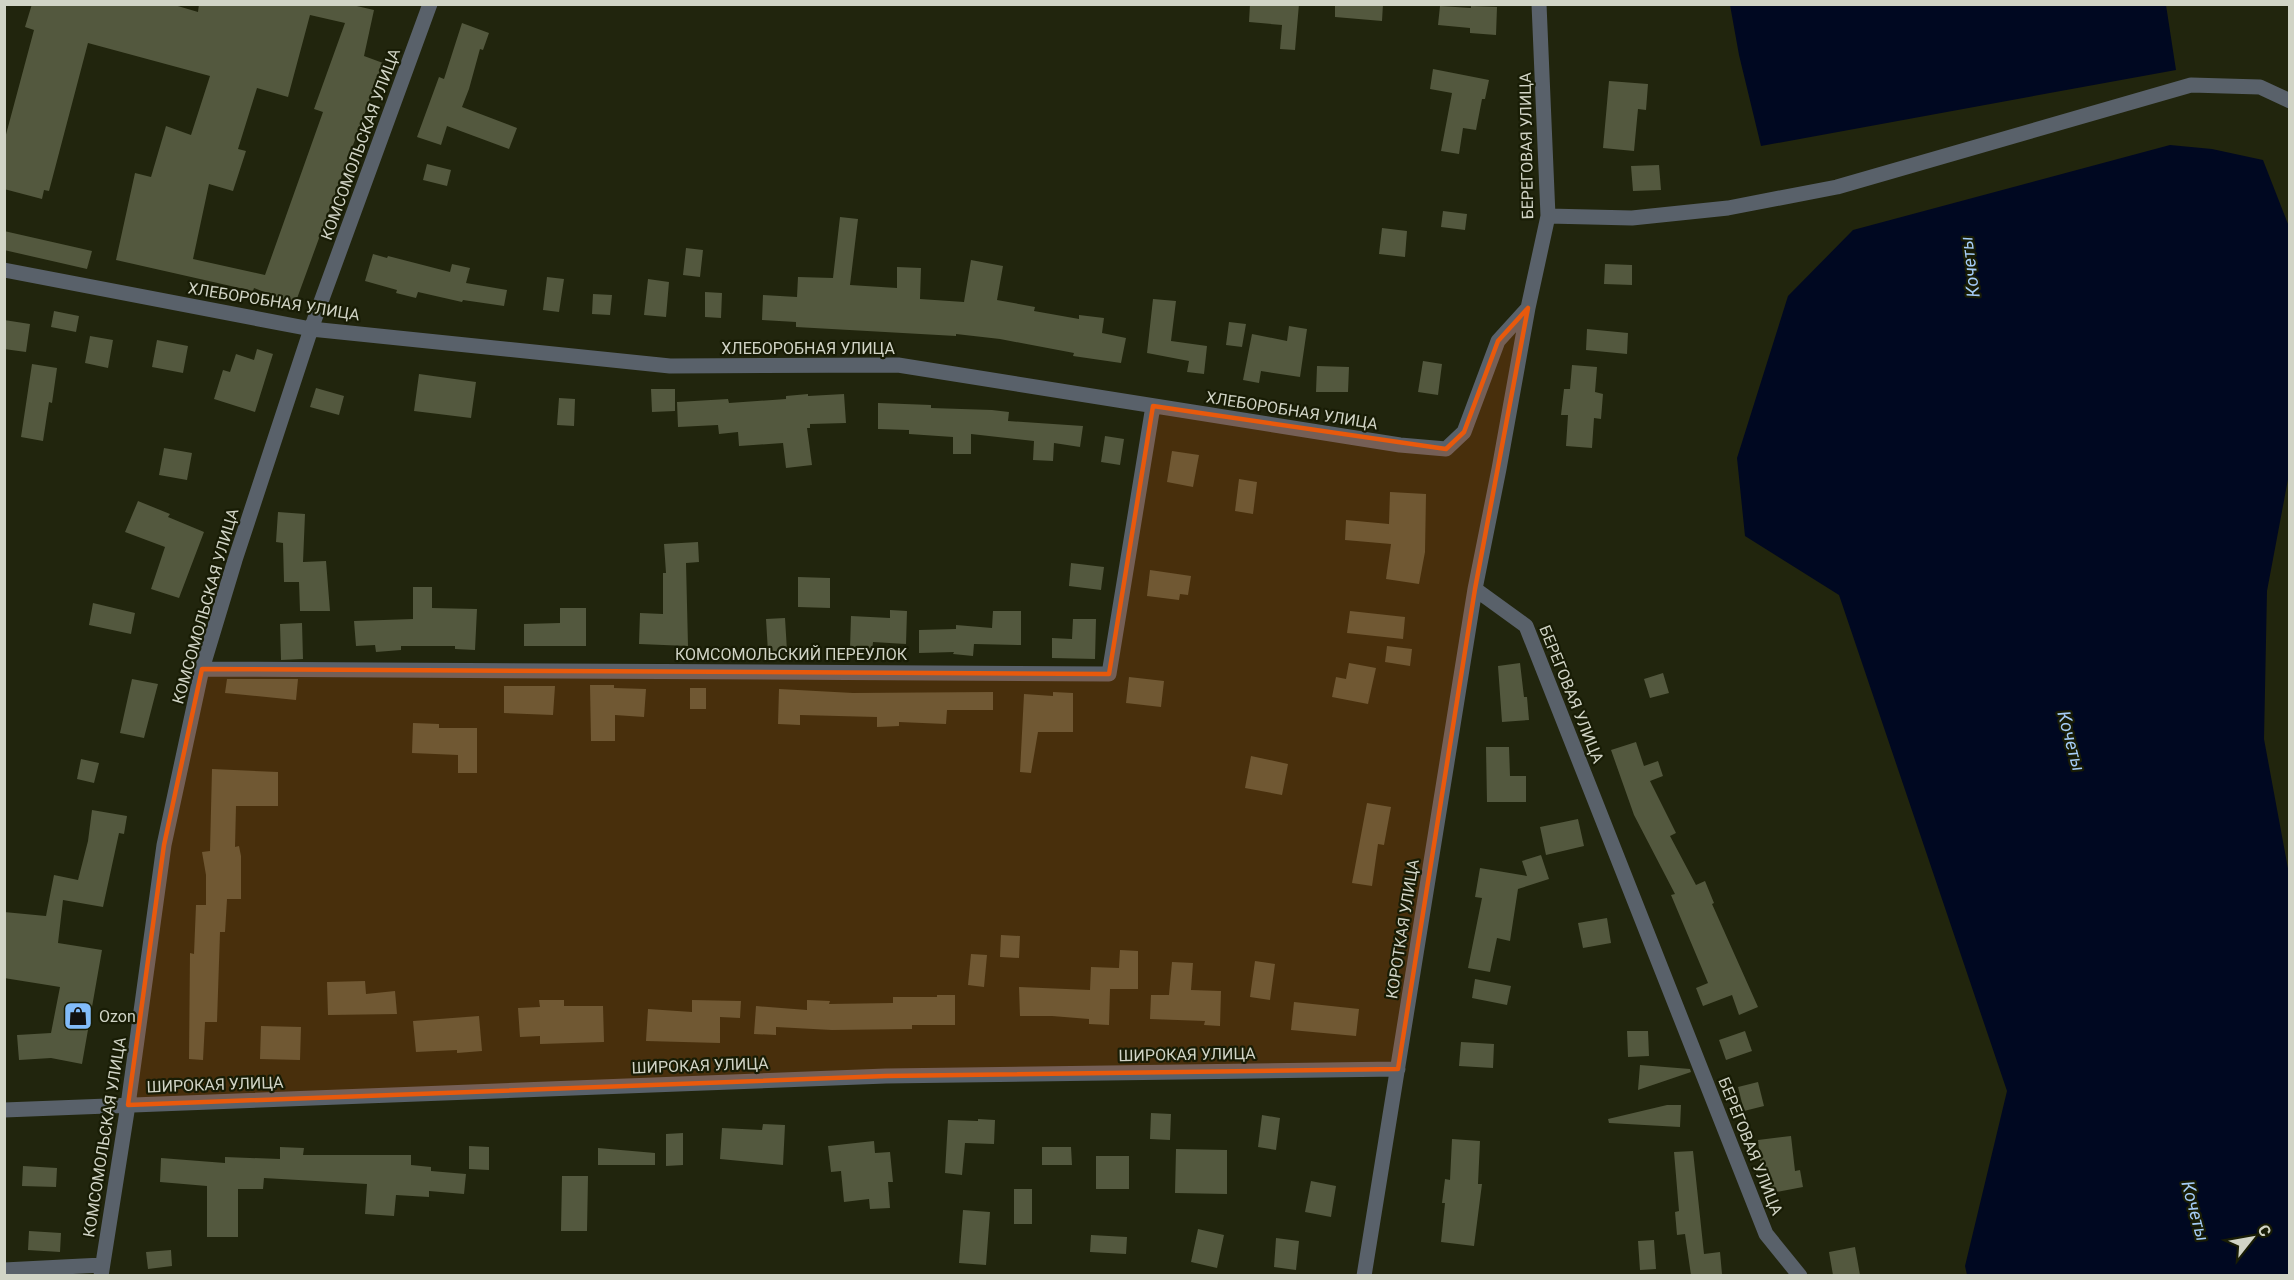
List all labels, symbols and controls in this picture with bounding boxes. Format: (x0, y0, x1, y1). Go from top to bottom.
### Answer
street label: КОМСОМОЛЬСКАЯ УЛИЦА (317, 45, 404, 243)
street label: БЕРЕГОВАЯ УЛИЦА (1516, 72, 1537, 220)
water label: Кочеты (1955, 235, 1984, 299)
street label: ХЛЕБОРОБНАЯ УЛИЦА (187, 279, 362, 325)
street label: ХЛЕБОРОБНАЯ УЛИЦА (721, 339, 895, 358)
street label: ХЛЕБОРОБНАЯ УЛИЦА (1205, 388, 1380, 434)
street label: КОМСОМОЛЬСКАЯ УЛИЦА (168, 506, 243, 706)
street label: БЕРЕГОВАЯ УЛИЦА (1535, 622, 1608, 766)
street label: КОМСОМОЛЬСКИЙ ПЕРЕУЛОК (675, 645, 908, 664)
water label: Кочеты (2053, 708, 2090, 773)
street label: КОРОТКАЯ УЛИЦА (1382, 857, 1423, 1000)
shop icon: Ozon (62, 1000, 94, 1032)
place label: Ozon (99, 1007, 136, 1026)
street label: КОМСОМОЛЬСКАЯ УЛИЦА (79, 1035, 130, 1239)
street label: ШИРОКАЯ УЛИЦА (1118, 1044, 1256, 1065)
street label: ШИРОКАЯ УЛИЦА (631, 1054, 769, 1077)
street label: ШИРОКАЯ УЛИЦА (146, 1073, 284, 1096)
street label: БЕРЕГОВАЯ УЛИЦА (1714, 1074, 1787, 1218)
water label: Кочеты (2177, 1178, 2214, 1243)
north arrow (2222, 1208, 2282, 1268)
text: С (2254, 1221, 2275, 1240)

